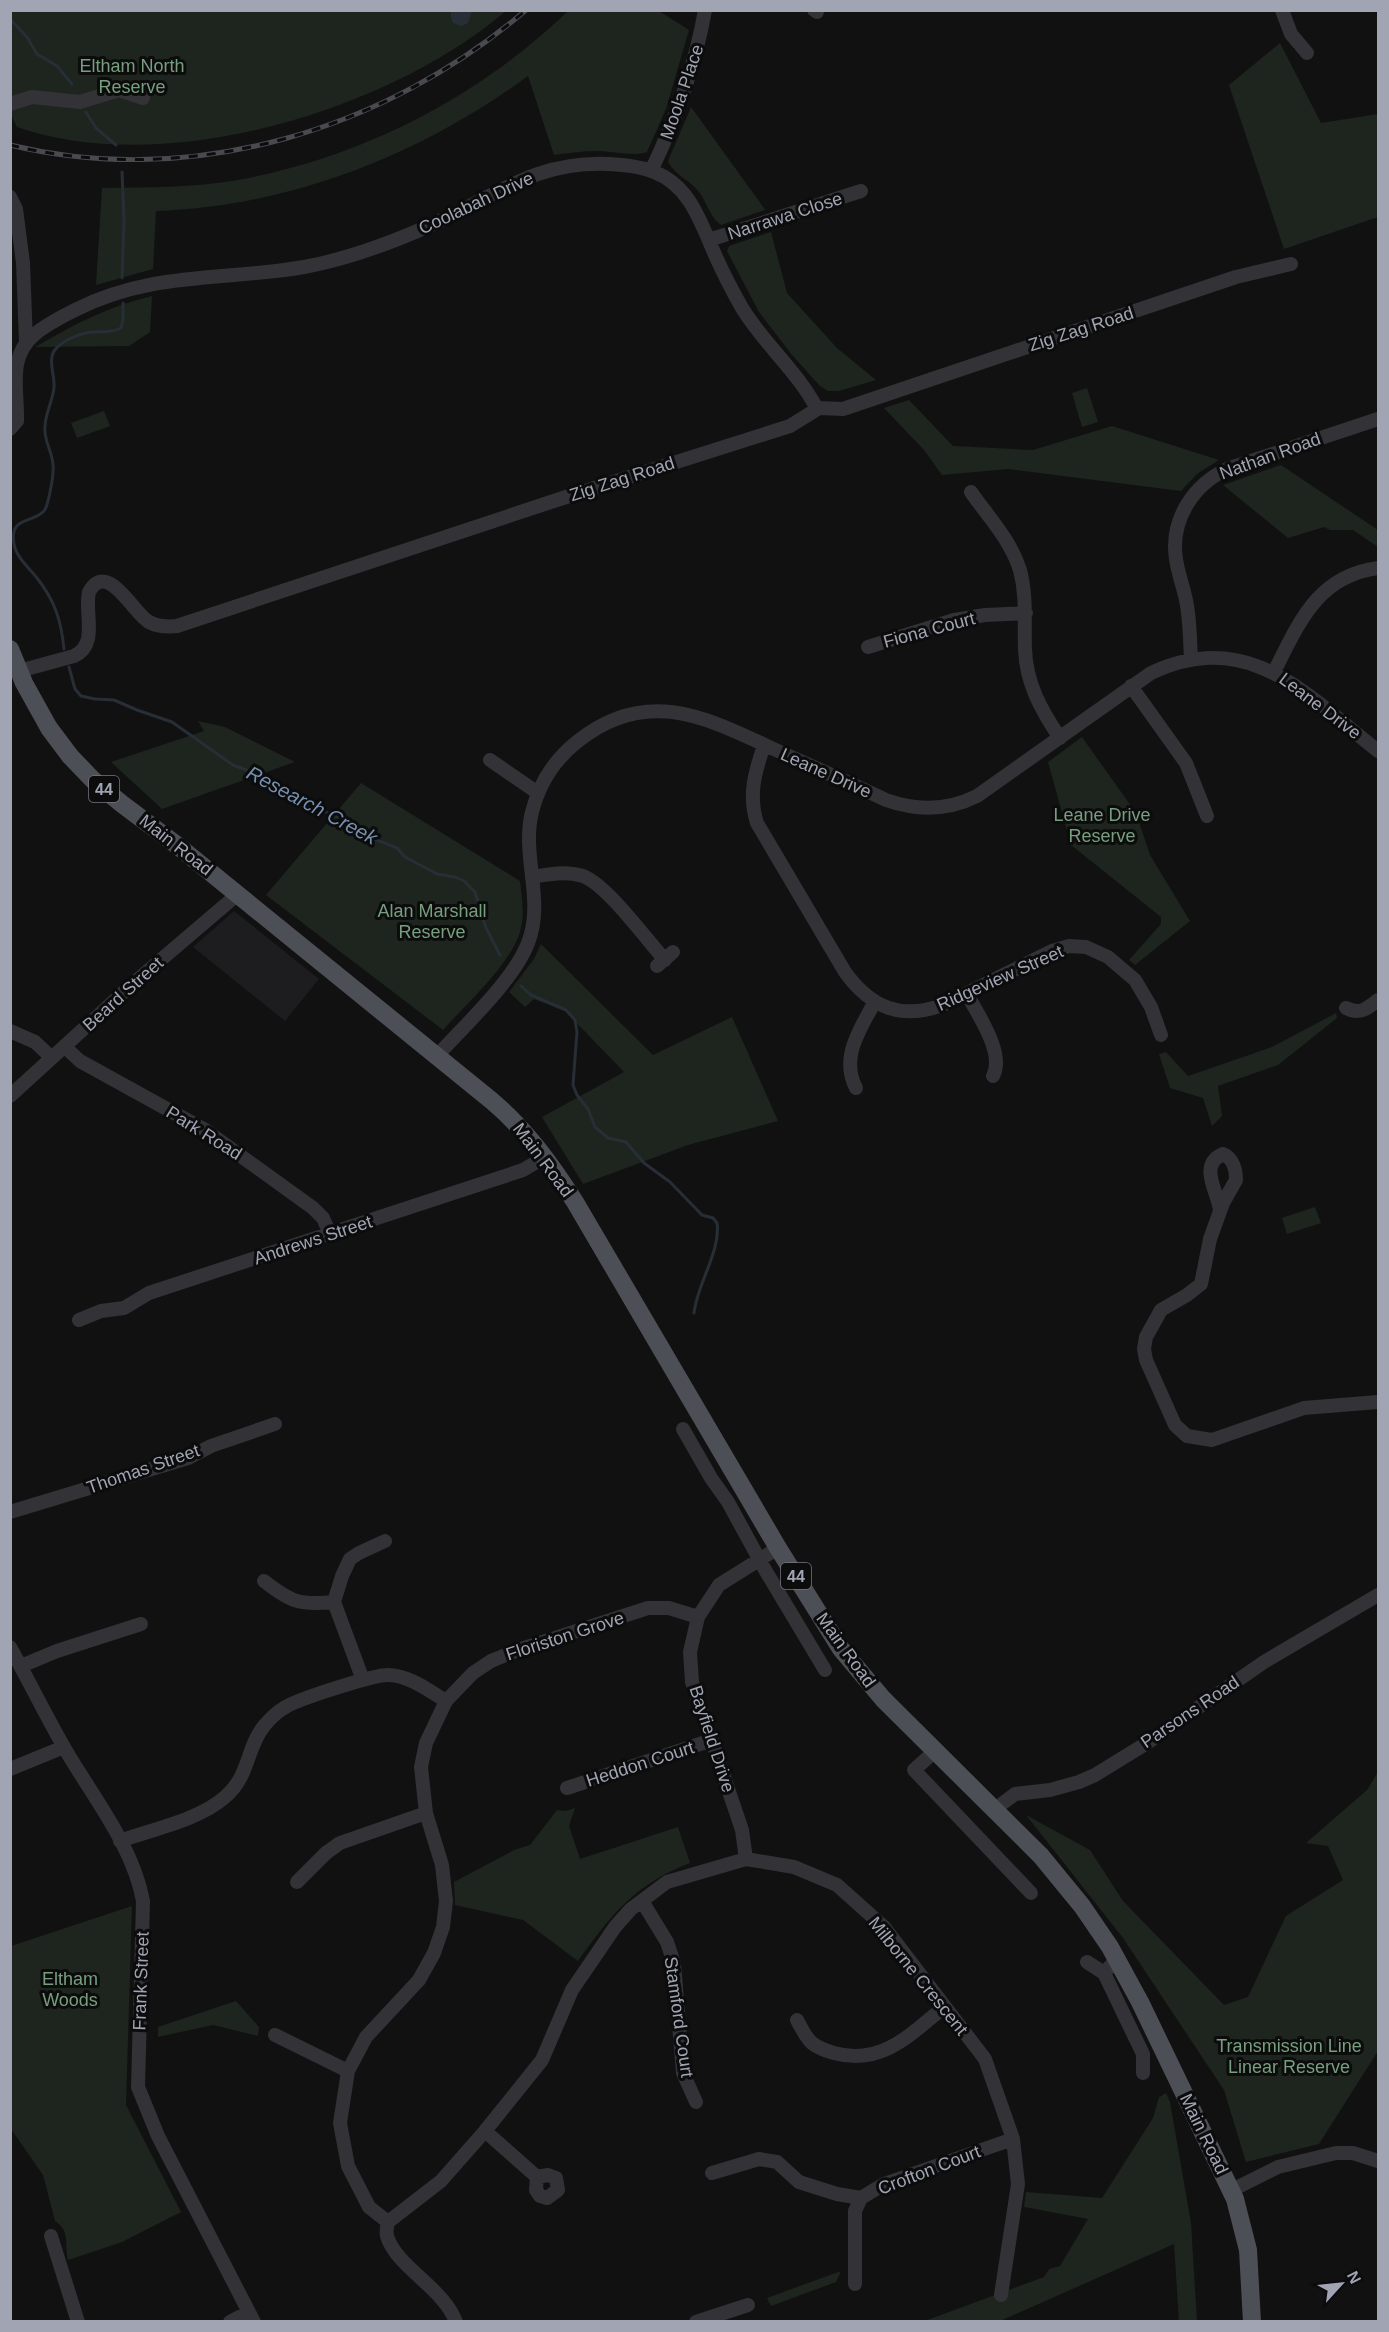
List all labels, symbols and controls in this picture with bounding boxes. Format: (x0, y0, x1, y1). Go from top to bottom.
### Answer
street label: Moola Place (656, 42, 708, 142)
park label: Eltham North Reserve (79, 56, 185, 97)
street label: Coolabah Drive (416, 168, 536, 238)
street label: Narrawa Close (725, 188, 845, 244)
street label: Zig Zag Road (1026, 303, 1136, 355)
street label: Nathan Road (1217, 428, 1323, 484)
street label: Zig Zag Road (567, 453, 677, 505)
street label: Fiona Court (881, 608, 977, 652)
street label: Leane Drive (1275, 669, 1365, 743)
street label: Leane Drive (778, 744, 874, 802)
water label: Research Creek (243, 761, 382, 849)
road number: 44 (89, 776, 119, 802)
park label: Leane Drive Reserve (1053, 805, 1151, 846)
street label: Main Road (136, 810, 216, 880)
park label: Alan Marshall Reserve (377, 901, 487, 942)
street label: Ridgeview Street (934, 941, 1066, 1015)
street label: Beard Street (79, 953, 167, 1035)
street label: Park Road (163, 1102, 245, 1164)
street label: Main Road (509, 1119, 577, 1201)
street label: Andrews Street (251, 1211, 375, 1269)
street label: Thomas Street (84, 1440, 202, 1498)
road number: 44 (781, 1563, 811, 1589)
street label: Floriston Grove (503, 1607, 627, 1665)
street label: Main Road (812, 1609, 880, 1691)
street label: Parsons Road (1137, 1672, 1243, 1752)
street label: Bayfield Drive (685, 1683, 739, 1795)
street label: Heddon Court (584, 1737, 696, 1791)
street label: Milborne Crescent (864, 1913, 972, 2039)
street label: Frank Street (129, 1931, 153, 2031)
street label: Stamford Court (661, 1955, 697, 2079)
park label: Eltham Woods (42, 1969, 98, 2010)
park label: Transmission Line Linear Reserve (1216, 2036, 1362, 2077)
street label: Main Road (1176, 2090, 1232, 2178)
street label: Crofton Court (875, 2141, 983, 2199)
north arrow (1311, 2254, 1371, 2314)
text: N (1344, 2268, 1364, 2286)

